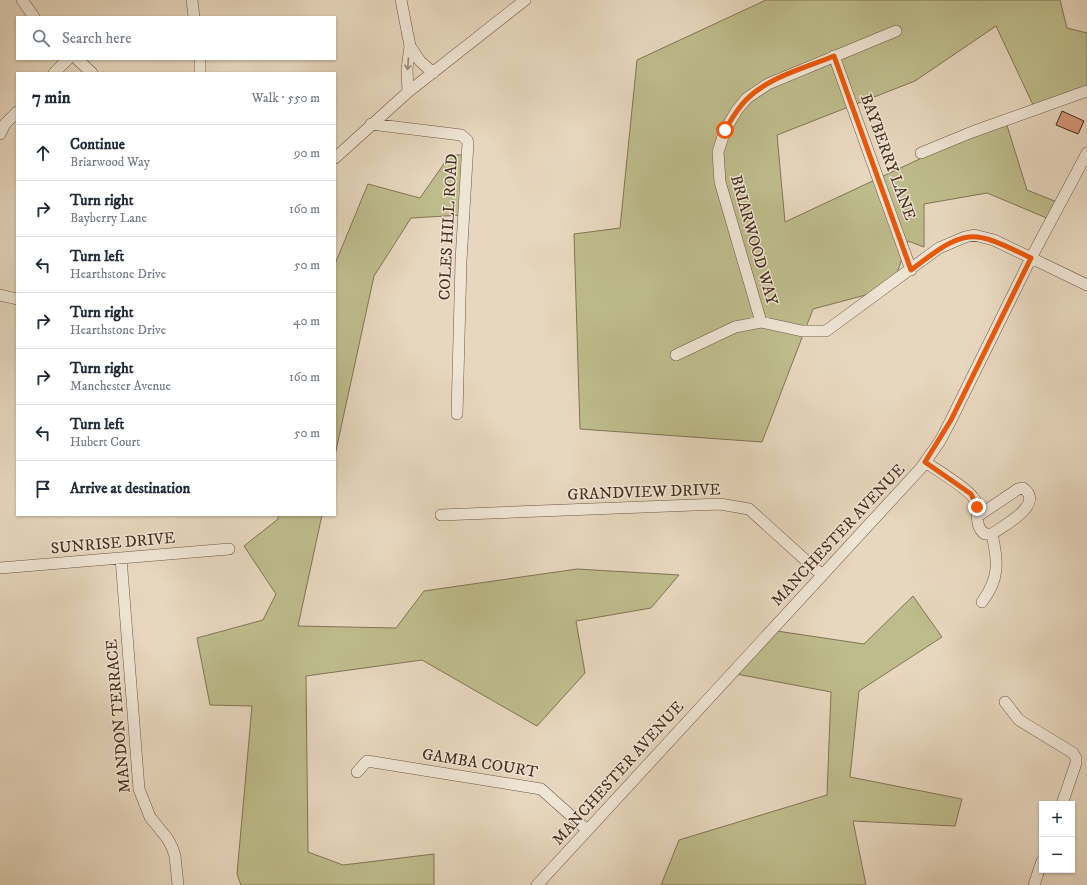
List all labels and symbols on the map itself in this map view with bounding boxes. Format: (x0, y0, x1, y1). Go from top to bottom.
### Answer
one-way arrow (404, 57, 412, 70)
street label: BAYBERRY LANE (856, 91, 920, 223)
route start (716, 121, 734, 139)
street label: COLES HILL ROAD (434, 153, 462, 301)
street label: BRIARWOOD WAY (726, 173, 782, 308)
street label: MANCHESTER AVENUE (767, 460, 909, 610)
street label: GRANDVIEW DRIVE (567, 479, 721, 505)
route end (968, 498, 986, 516)
street label: SUNRISE DRIVE (50, 528, 176, 558)
street label: MANDON TERRACE (101, 638, 135, 794)
street label: MANCHESTER AVENUE (548, 697, 688, 849)
street label: GAMBA COURT (421, 744, 539, 782)

